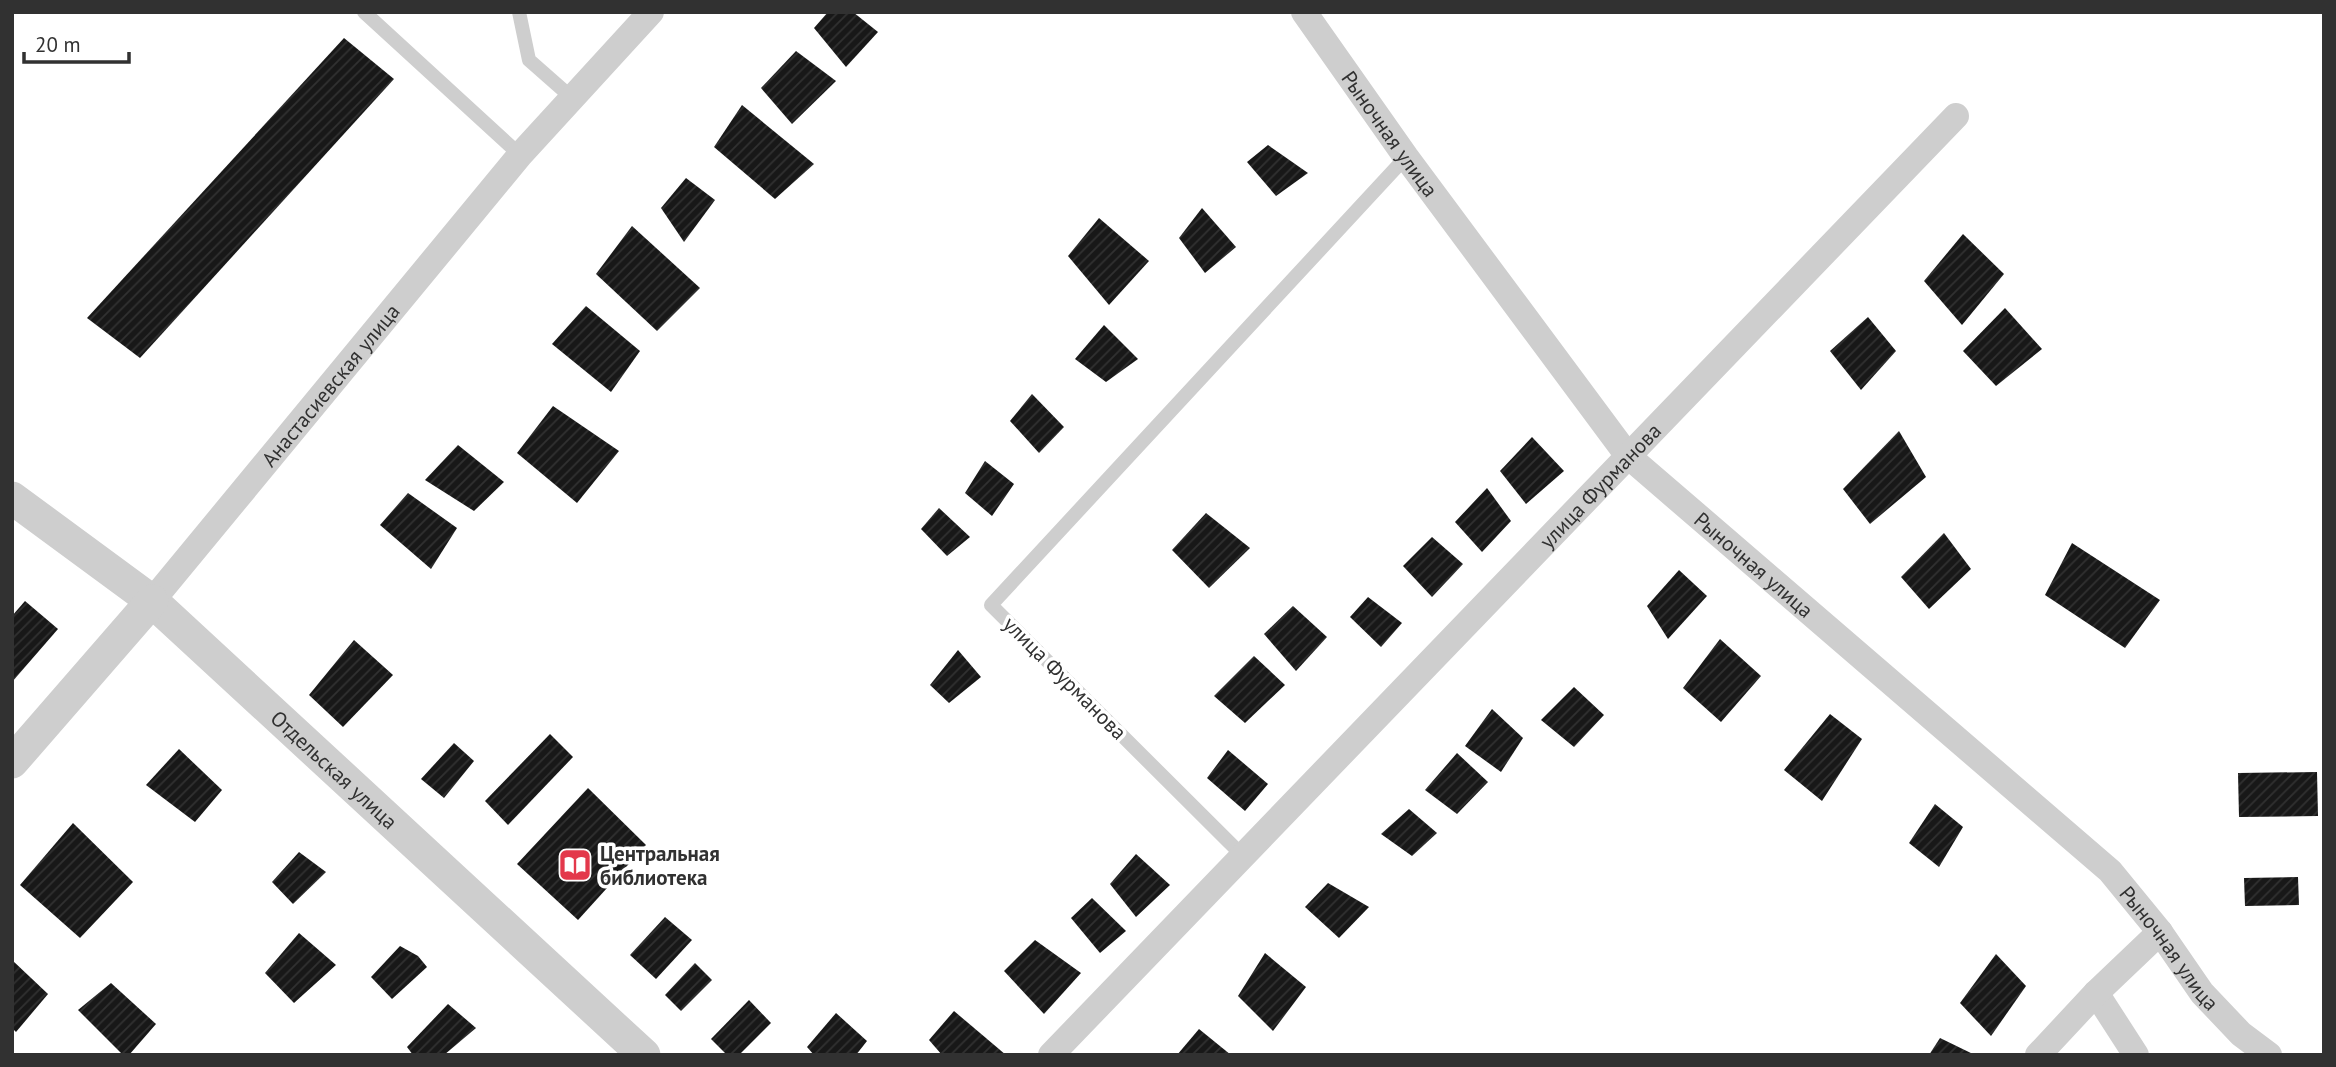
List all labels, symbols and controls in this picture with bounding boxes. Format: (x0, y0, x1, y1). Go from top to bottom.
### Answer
scale bar (24, 21, 130, 65)
text: 20 m (35, 31, 81, 58)
street label: Рыночная улица (1336, 65, 1444, 202)
street label: Анастасиевская улица (255, 298, 405, 472)
street label: улица Фурманова (1533, 417, 1666, 554)
street label: Рыночная улица (1689, 506, 1819, 623)
street label: улица Фурманова (998, 611, 1132, 745)
street label: Отдельская улица (265, 704, 403, 835)
place label: Центральная библиотека (600, 840, 720, 891)
library icon: Центральная библиотека (556, 846, 594, 884)
street label: Рыночная улица (2114, 880, 2225, 1016)

